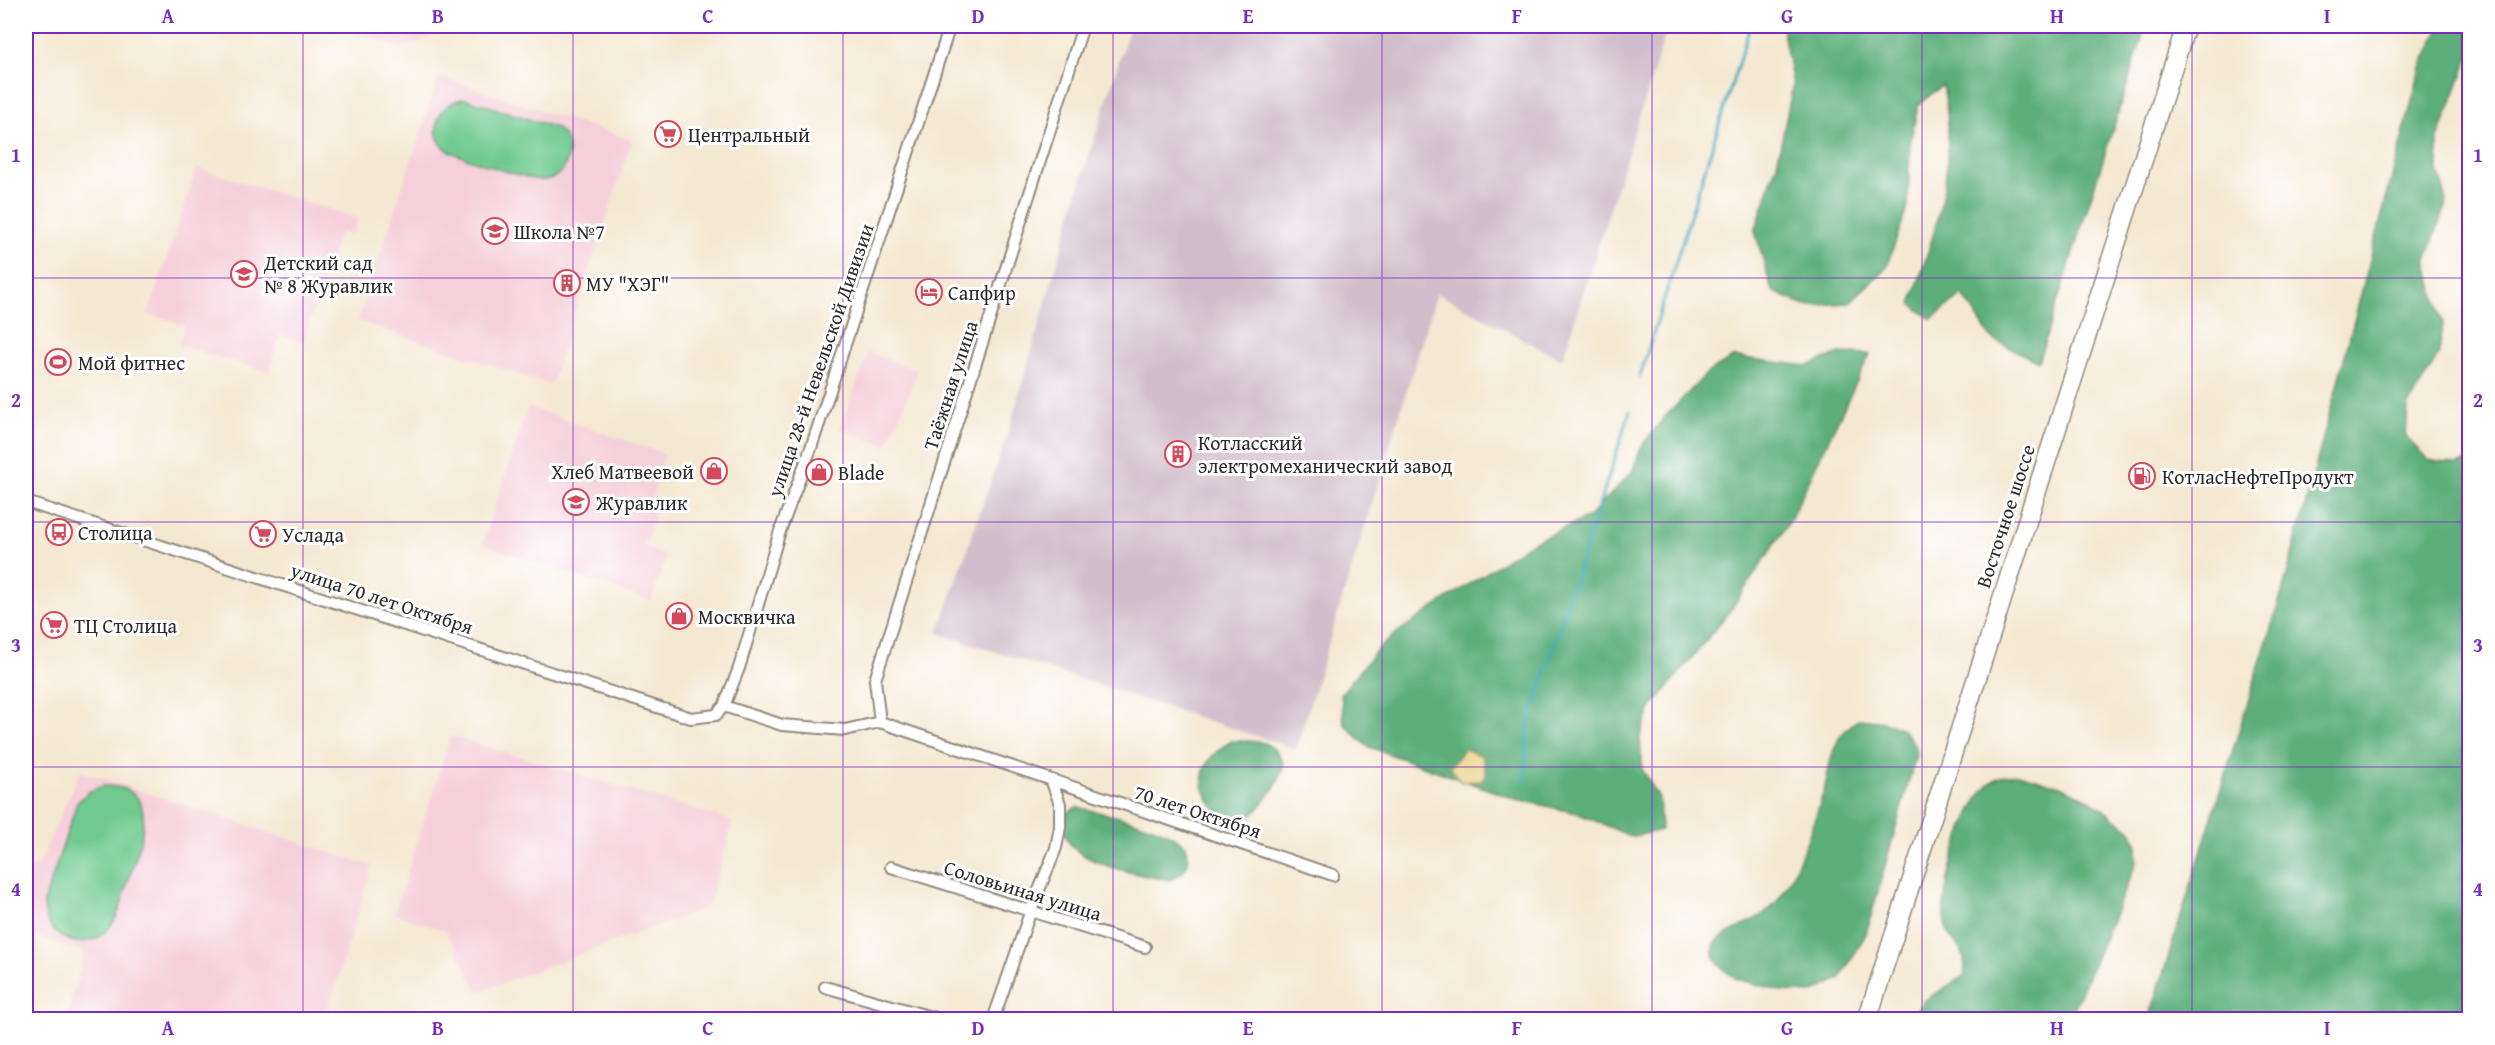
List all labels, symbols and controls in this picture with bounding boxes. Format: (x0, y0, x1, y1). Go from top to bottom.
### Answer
text: A (162, 1, 175, 30)
text: B (432, 1, 444, 30)
text: C (702, 1, 714, 30)
text: D (971, 1, 985, 30)
text: E (1243, 1, 1254, 30)
text: F (1512, 1, 1522, 30)
text: G (1781, 1, 1793, 30)
text: H (2050, 1, 2064, 30)
text: I (2324, 1, 2330, 30)
supermarket icon: Центральный (653, 119, 683, 149)
place label: Центральный (688, 120, 810, 149)
text: 1 (11, 140, 21, 169)
text: 1 (2473, 140, 2483, 169)
school or university icon: Школа №7 (480, 216, 510, 246)
place label: Школа №7 (514, 217, 605, 246)
street label: улица 28-й Невельской Дивизии (759, 219, 881, 502)
place label: Детский сад № 8 Журавлик (263, 248, 393, 300)
school or university icon: Детский сад № 8 Журавлик (229, 259, 259, 289)
building icon: МУ "ХЭГ" (552, 268, 582, 298)
place label: МУ "ХЭГ" (586, 269, 669, 298)
hotel icon: Сапфир (914, 277, 944, 307)
place label: Сапфир (948, 278, 1016, 307)
street label: Таёжная улица (915, 316, 985, 453)
sports icon: Мой фитнес (43, 347, 73, 377)
place label: Мой фитнес (78, 348, 185, 377)
text: 2 (11, 385, 21, 414)
text: 2 (2473, 385, 2483, 414)
place label: Котласский электромеханический завод (1198, 428, 1453, 480)
building icon: Котласский электромеханический завод (1163, 439, 1193, 469)
street label: Восточное шоссе (1968, 441, 2042, 591)
shop icon: Хлеб Матвеевой (699, 456, 729, 486)
place label: Хлеб Матвеевой (551, 457, 694, 486)
shop icon: Blade (804, 457, 834, 487)
place label: Blade (838, 458, 884, 487)
fuel station icon: КотласНефтеПродукт (2127, 461, 2157, 491)
place label: КотласНефтеПродукт (2162, 462, 2354, 491)
school or university icon: Журавлик (561, 487, 591, 517)
place label: Журавлик (595, 488, 688, 517)
bus stop icon: Столица (44, 517, 74, 547)
place label: Столица (78, 518, 153, 547)
supermarket icon: Услада (248, 519, 278, 549)
place label: Услада (282, 520, 344, 549)
street label: улица 70 лет Октября (286, 555, 477, 641)
shop icon: Москвичка (664, 601, 694, 631)
place label: Москвичка (698, 602, 796, 631)
supermarket icon: ТЦ Столица (39, 610, 69, 640)
place label: ТЦ Столица (74, 611, 178, 640)
text: 3 (11, 630, 21, 659)
text: 3 (2473, 630, 2483, 659)
street label: 70 лет Октября (1131, 777, 1265, 845)
street label: Соловьиная улица (941, 852, 1106, 928)
text: 4 (11, 874, 21, 903)
text: 4 (2473, 874, 2483, 903)
text: A (162, 1013, 175, 1042)
text: B (432, 1013, 444, 1042)
text: C (702, 1013, 714, 1042)
text: D (971, 1013, 985, 1042)
text: E (1243, 1013, 1254, 1042)
text: F (1512, 1013, 1522, 1042)
text: G (1781, 1013, 1793, 1042)
text: H (2050, 1013, 2064, 1042)
text: I (2324, 1013, 2330, 1042)

